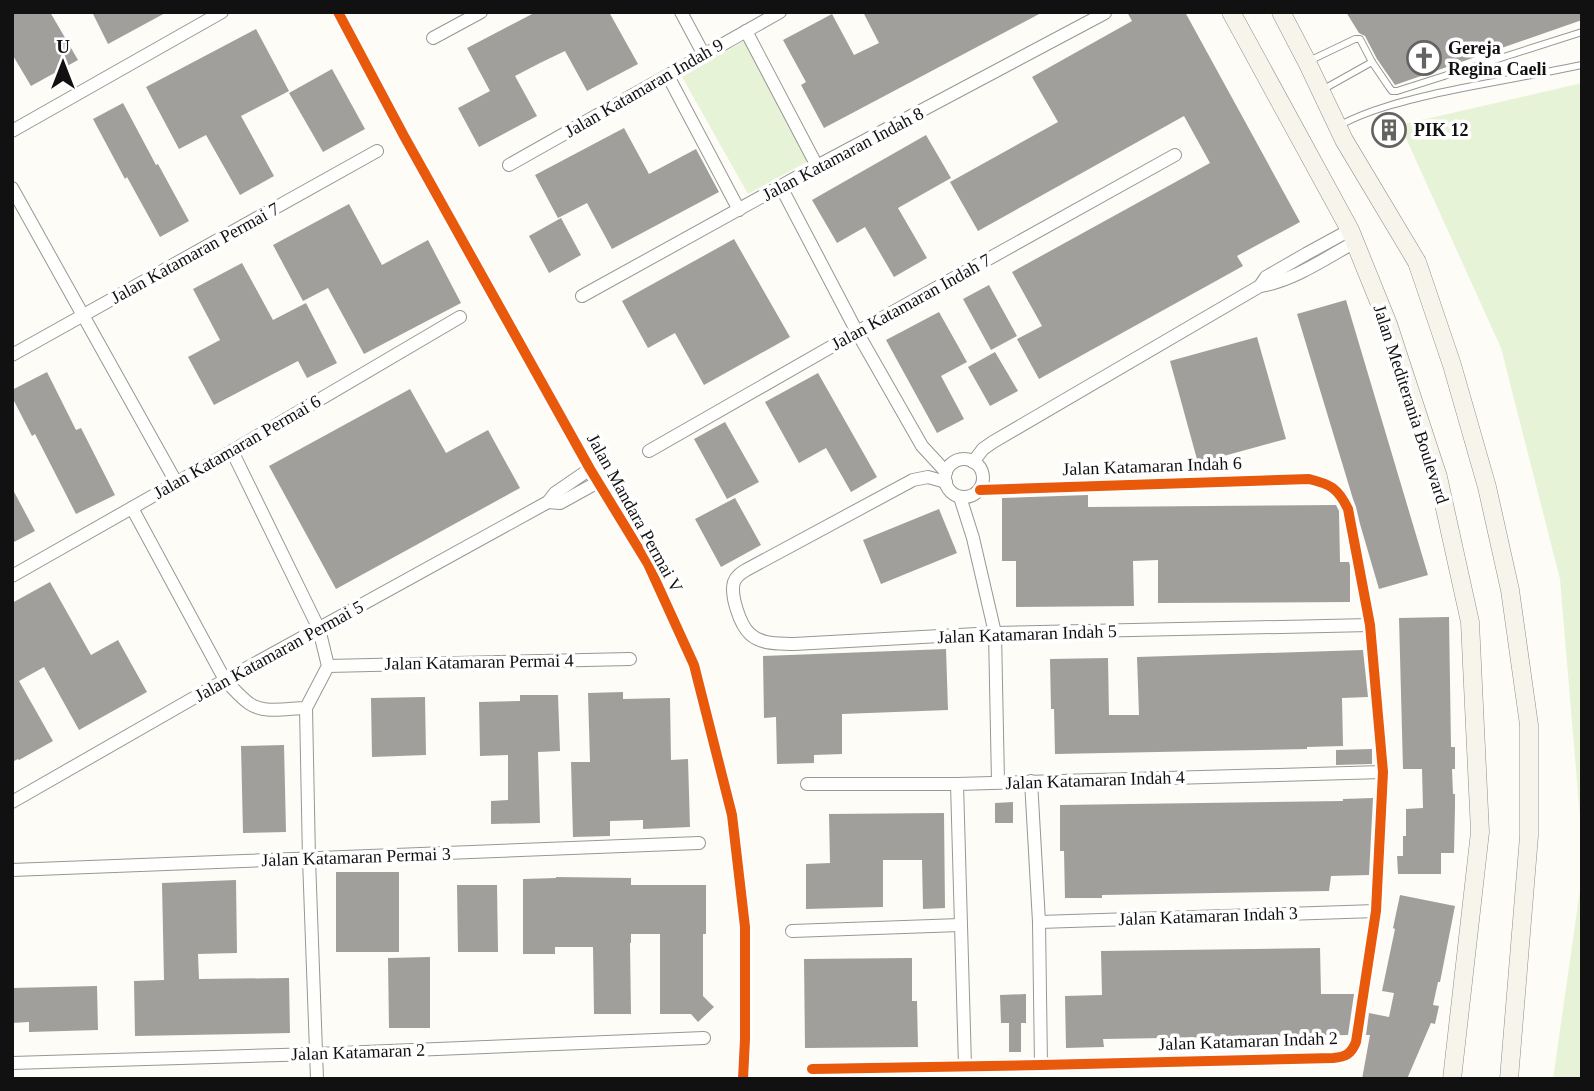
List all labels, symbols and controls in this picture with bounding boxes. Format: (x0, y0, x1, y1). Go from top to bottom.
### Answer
north arrow (28, 28, 98, 98)
street label: Jalan Katamaran Indah 9 (561, 34, 727, 142)
text: U (56, 36, 70, 57)
place label: Gereja Regina Caeli (1448, 38, 1547, 79)
church icon: Gereja Regina Caeli (1405, 39, 1443, 77)
street label: Jalan Katamaran Indah 8 (759, 103, 927, 205)
building icon: PIK 12 (1370, 111, 1408, 149)
place label: PIK 12 (1414, 120, 1469, 140)
street label: Jalan Katamaran Permai 7 (107, 198, 283, 308)
street label: Jalan Katamaran Indah 7 (828, 250, 994, 354)
street label: Jalan Mediterania Boulevard (1369, 302, 1453, 506)
street label: Jalan Katamaran Permai 6 (150, 391, 324, 503)
street label: Jalan Mandara Permai V (583, 430, 687, 596)
street label: Jalan Katamaran Indah 6 (1062, 453, 1242, 479)
street label: Jalan Katamaran Permai 5 (191, 596, 367, 706)
street label: Jalan Katamaran Indah 5 (937, 621, 1117, 647)
street label: Jalan Katamaran Permai 4 (384, 650, 574, 674)
street label: Jalan Katamaran Indah 4 (1005, 767, 1185, 793)
street label: Jalan Katamaran Permai 3 (261, 844, 451, 870)
street label: Jalan Katamaran Indah 3 (1118, 903, 1298, 929)
street label: Jalan Katamaran Indah 2 (1158, 1028, 1338, 1054)
street label: Jalan Katamaran 2 (291, 1040, 425, 1064)

